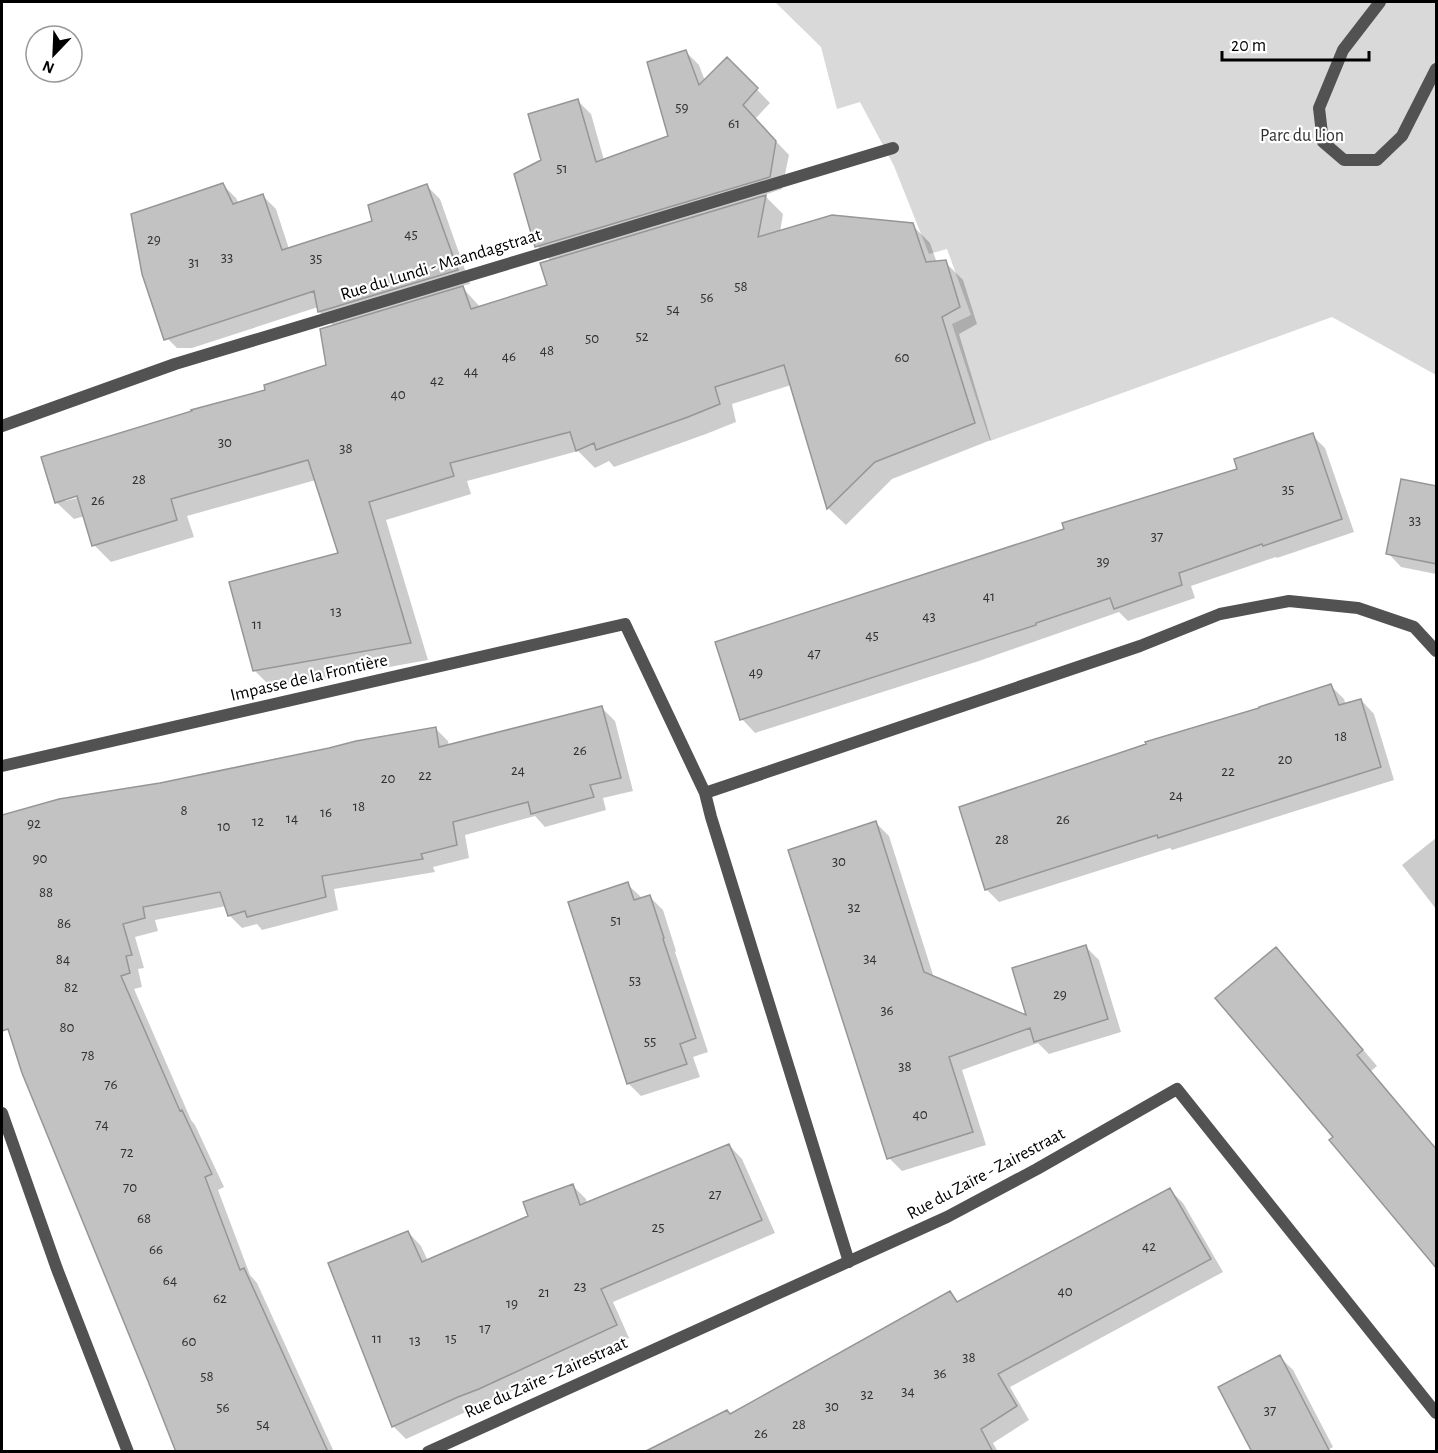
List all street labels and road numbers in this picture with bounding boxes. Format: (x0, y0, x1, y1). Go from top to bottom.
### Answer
street label: Rue du Lundi - Maandagstraat (338, 226, 544, 304)
street label: Impasse de la Frontière (229, 651, 389, 705)
street label: Rue du Zaïre - Zairestraat (904, 1125, 1068, 1223)
street label: Rue du Zaïre - Zairestraat (462, 1334, 630, 1422)

